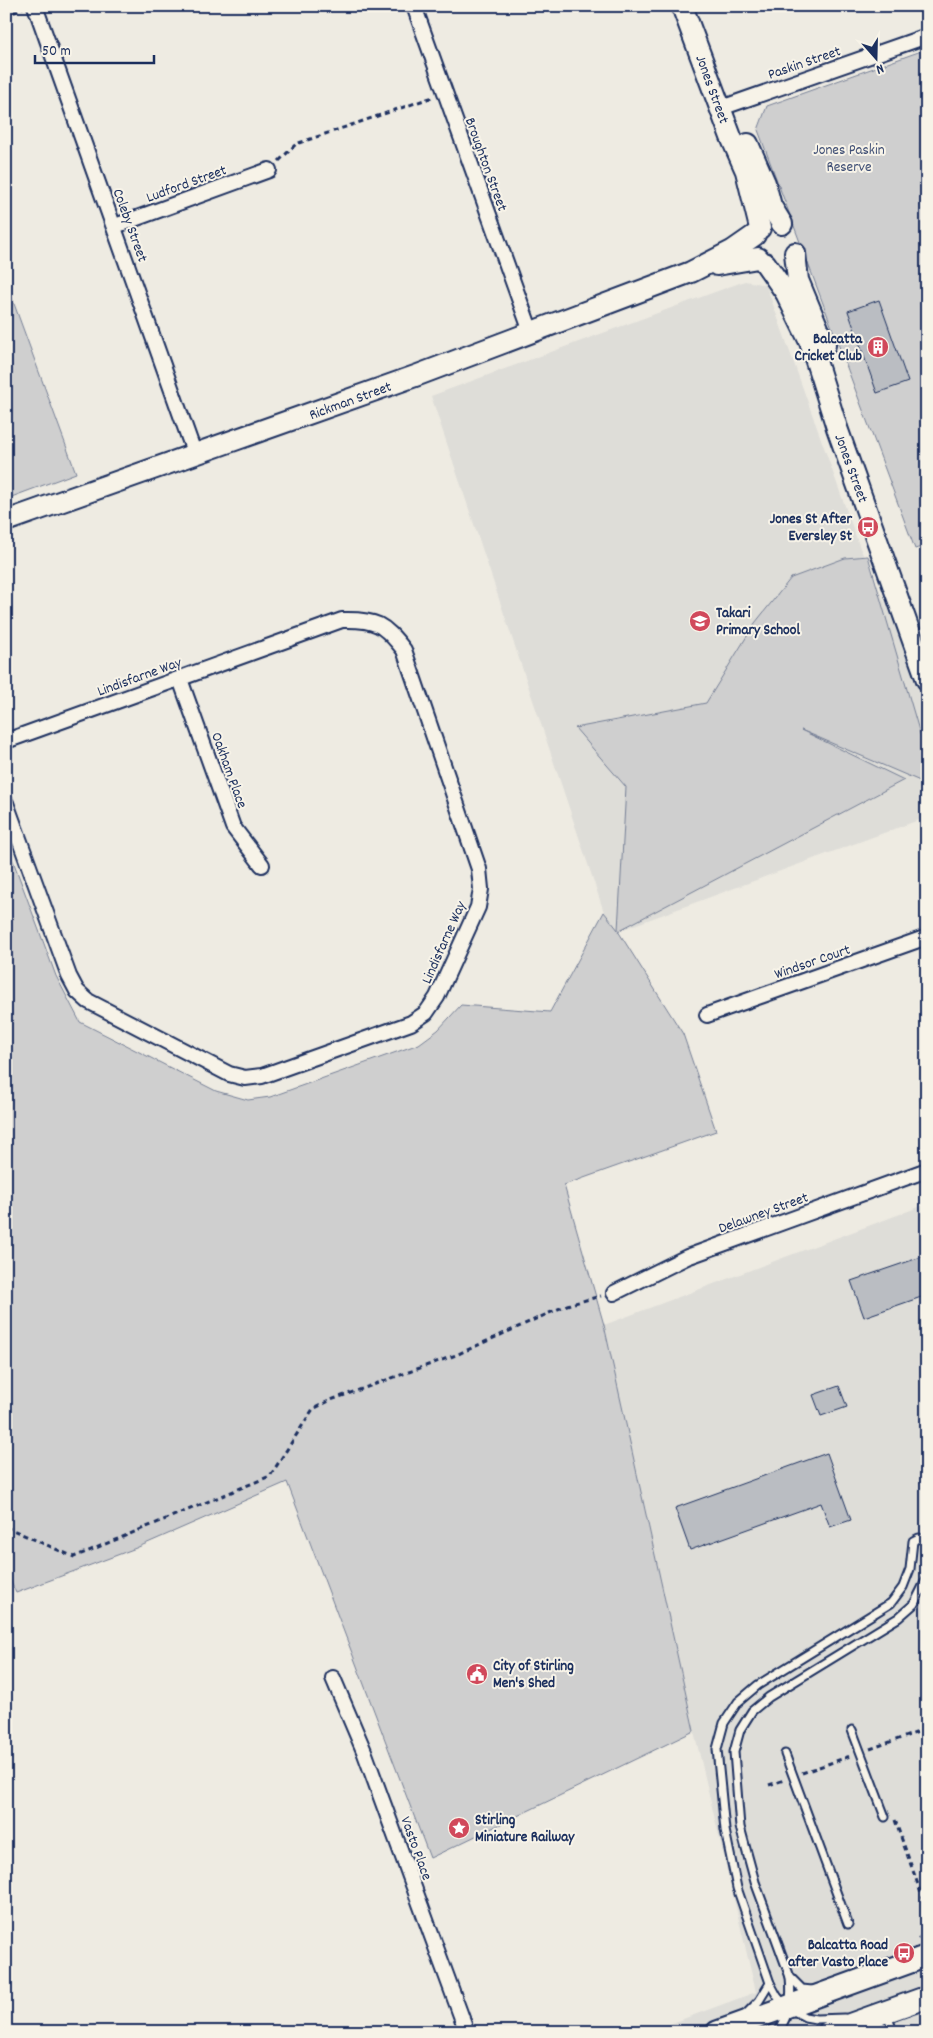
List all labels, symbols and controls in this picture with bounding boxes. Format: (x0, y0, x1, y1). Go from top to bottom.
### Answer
scale bar (35, 32, 154, 64)
north arrow (850, 32, 900, 82)
text: 50 m (42, 41, 71, 63)
street label: Paskin Street (765, 41, 845, 87)
street label: Jones Street (688, 52, 734, 128)
text: N (873, 58, 886, 79)
street label: Broughton Street (458, 115, 512, 215)
park label: Jones Paskin Reserve (813, 140, 885, 179)
street label: Ludford Street (143, 160, 230, 210)
street label: Coleby Street (106, 186, 153, 266)
place label: Balcatta Cricket Club (795, 329, 863, 368)
building icon: Balcatta Cricket Club (866, 335, 890, 359)
street label: Rickman Street (306, 377, 395, 427)
street label: Jones Street (827, 431, 873, 507)
place label: Jones St After Eversley St (770, 509, 852, 548)
bus stop icon: Jones St After Eversley St (856, 515, 880, 539)
place label: Takari Primary School (716, 603, 800, 642)
school or university icon: Takari Primary School (688, 609, 712, 633)
street label: Lindisfarne Way (94, 652, 186, 703)
street label: Oakham Place (204, 730, 252, 812)
street label: Lindisfarne Way (417, 897, 473, 988)
street label: Windsor Court (772, 939, 854, 986)
street label: Delawney Street (716, 1187, 812, 1240)
place label: City of Stirling Men's Shed (493, 1656, 574, 1695)
public building icon: City of Stirling Men's Shed (465, 1662, 489, 1686)
place label: Stirling Miniature Railway (475, 1810, 575, 1849)
street label: Vasto Place (393, 1814, 437, 1884)
place icon: Stirling Miniature Railway (447, 1816, 471, 1840)
place label: Balcatta Road after Vasto Place (788, 1935, 888, 1974)
bus stop icon: Balcatta Road after Vasto Place (892, 1941, 916, 1965)

